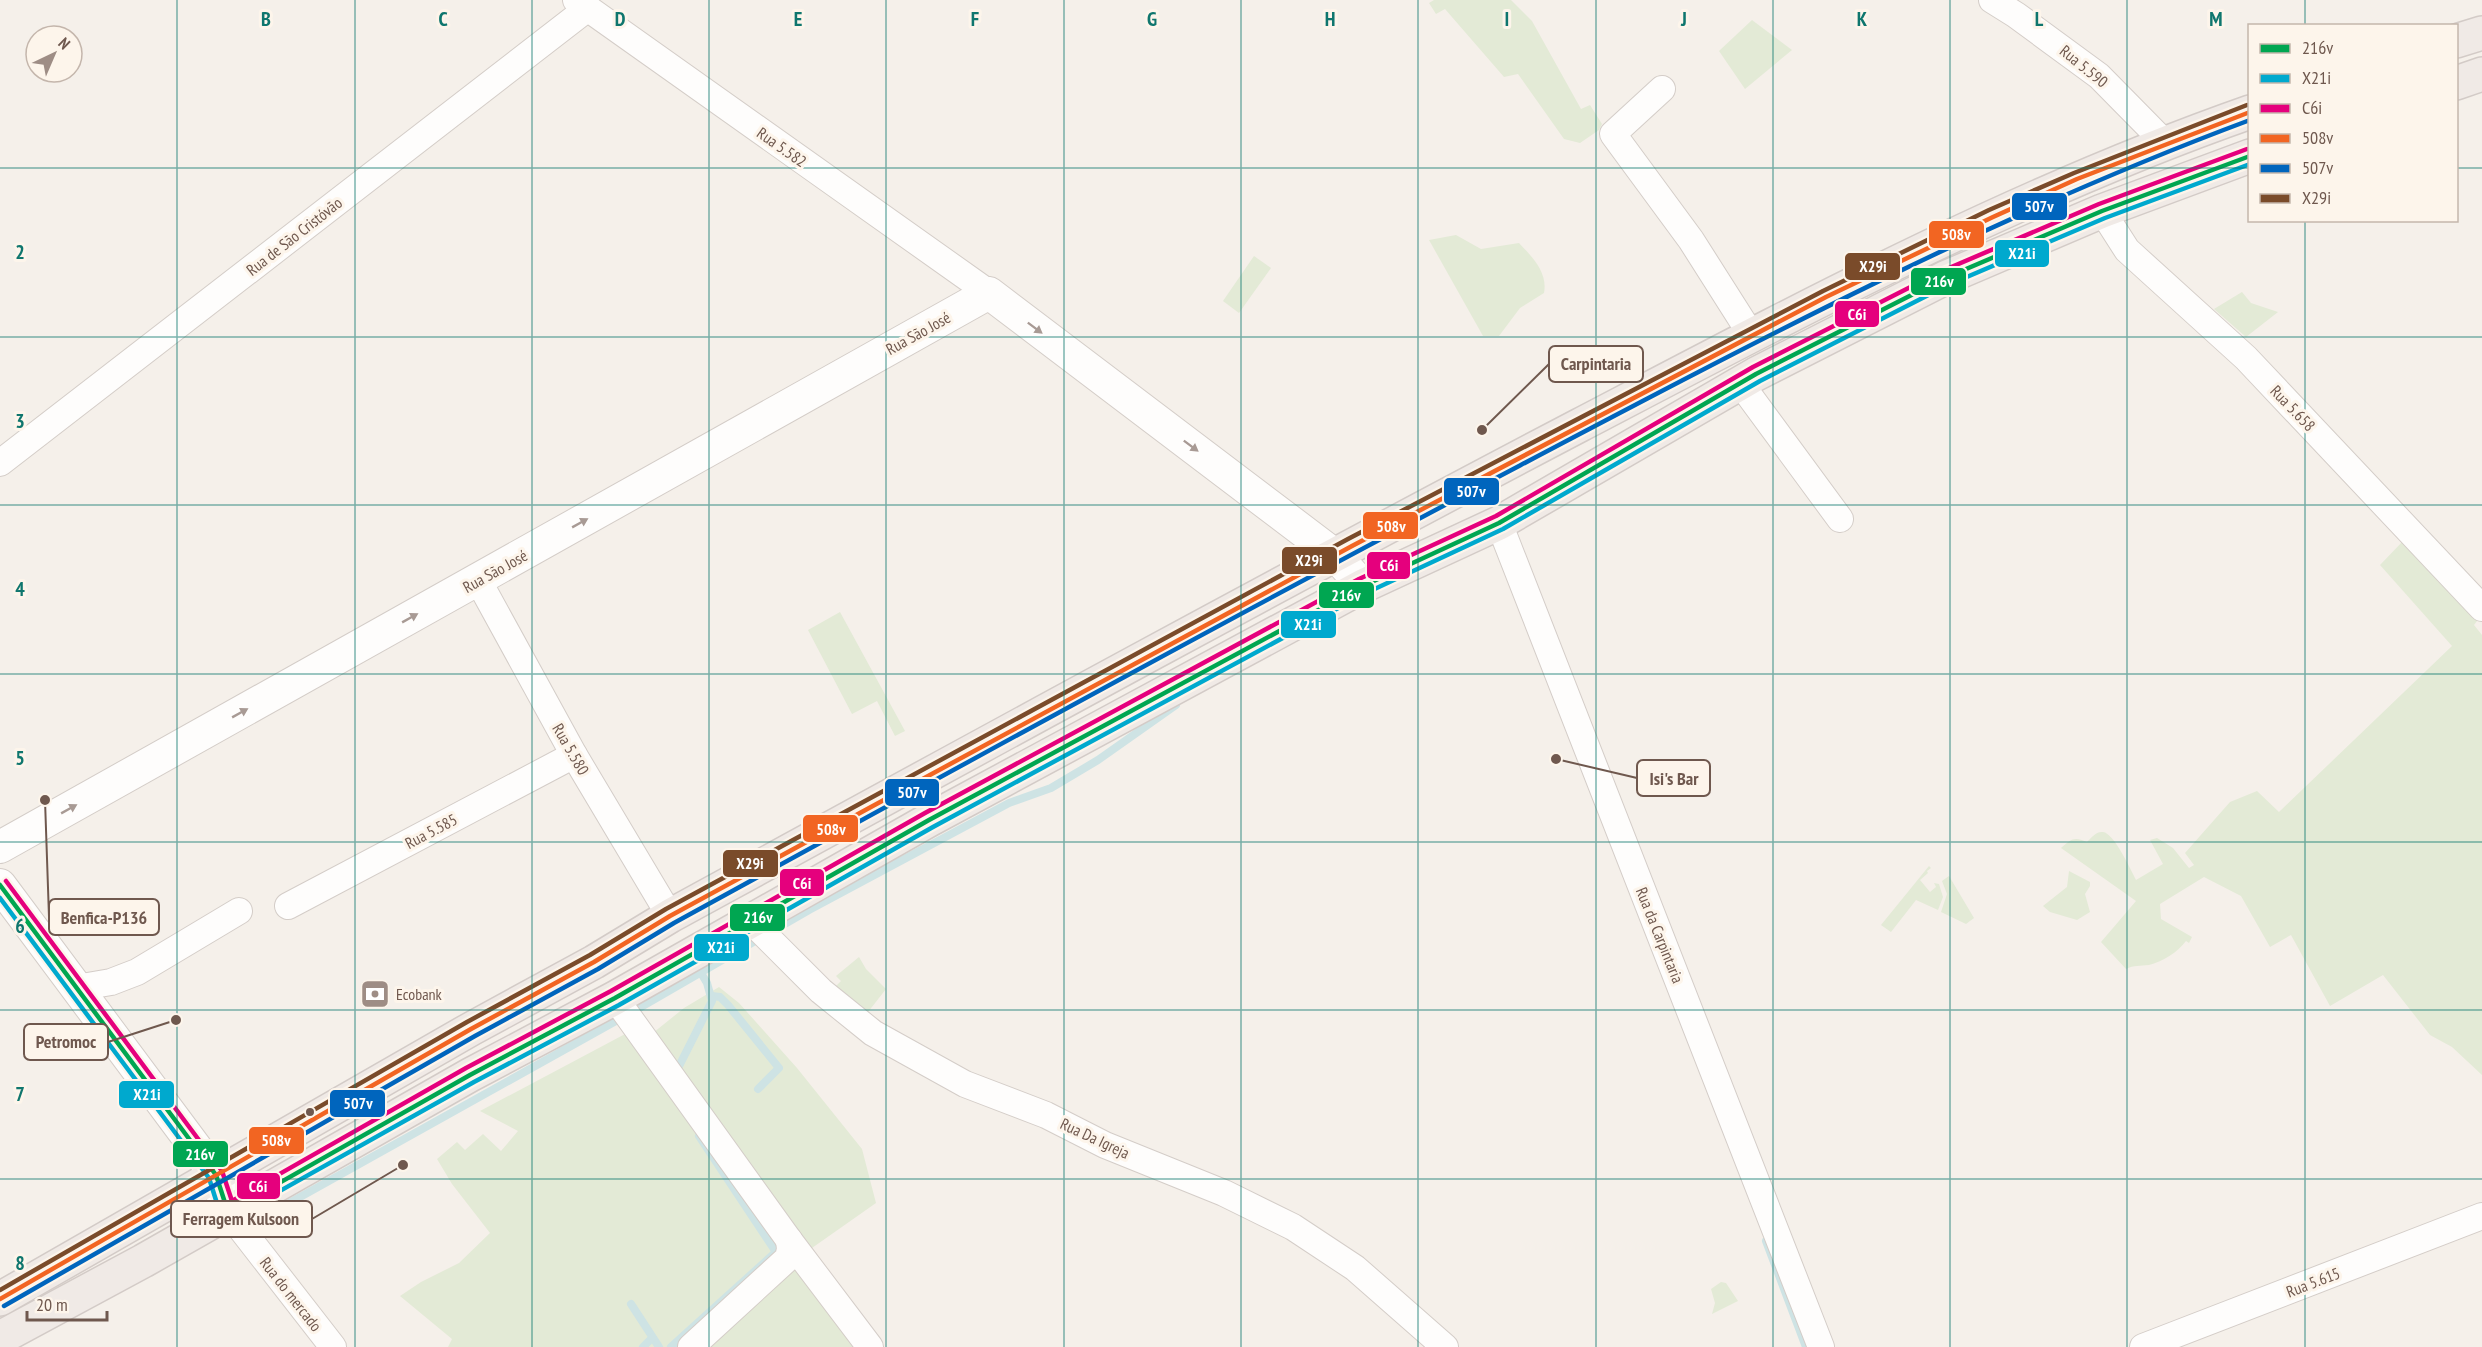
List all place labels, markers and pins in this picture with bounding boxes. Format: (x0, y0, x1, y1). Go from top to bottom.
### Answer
callout: Carpintaria (1549, 346, 1643, 382)
callout: Isi's Bar (1637, 760, 1710, 796)
callout: Benfica-P136 (49, 899, 159, 935)
bank icon: Ecobank (359, 978, 391, 1010)
place label: Ecobank (396, 984, 443, 1004)
callout: Petromoc (24, 1024, 108, 1060)
unlabelled marker (304, 1106, 316, 1118)
callout: Ferragem Kulsoon (171, 1201, 312, 1237)

